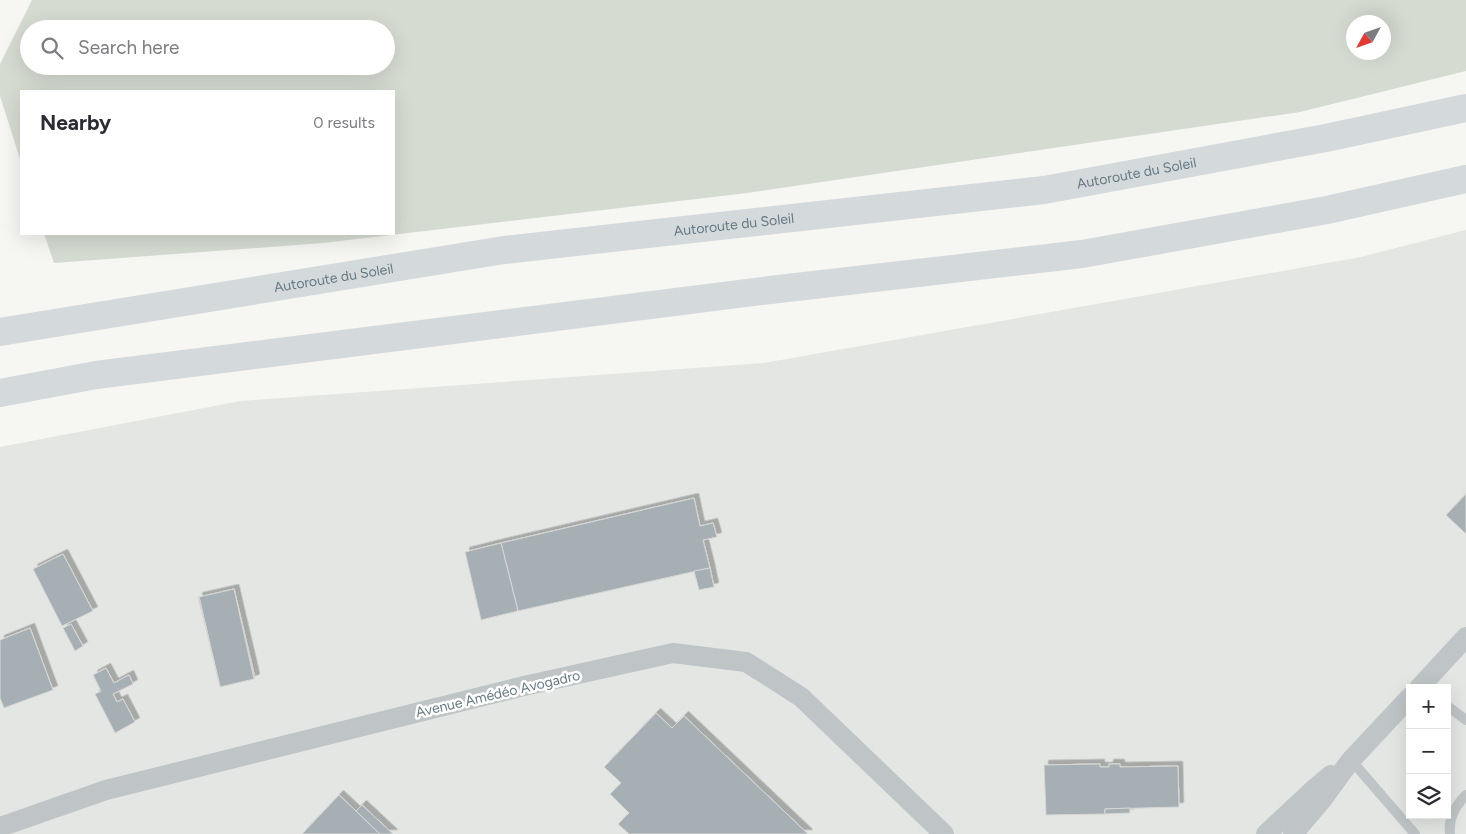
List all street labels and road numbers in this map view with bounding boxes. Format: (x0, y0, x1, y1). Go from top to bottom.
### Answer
street label: Autoroute du Soleil (1075, 154, 1198, 192)
street label: Autoroute du Soleil (673, 209, 795, 240)
street label: Autoroute du Soleil (272, 260, 395, 296)
street label: Avenue Amédéo Avogadro (414, 667, 582, 721)

